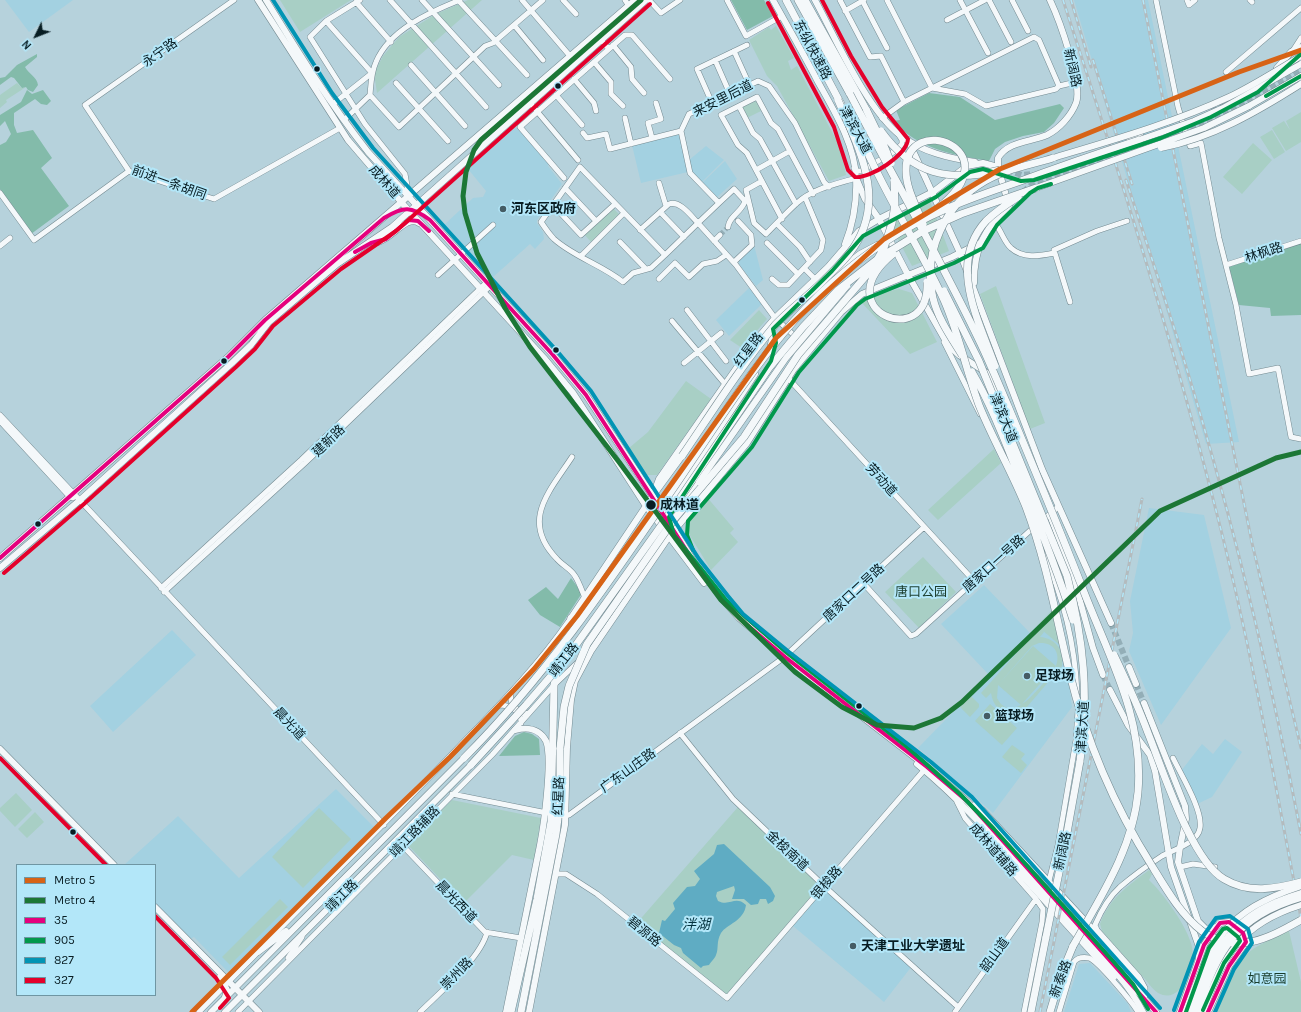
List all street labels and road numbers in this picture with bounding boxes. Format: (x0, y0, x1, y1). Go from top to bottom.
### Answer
street label: 东纵快速路 (790, 18, 834, 82)
street label: 永宁路 (140, 35, 180, 71)
street label: 新阔路 (1060, 47, 1084, 89)
street label: 来安里后道 (691, 77, 755, 121)
street label: 津滨大道 (836, 103, 874, 157)
street label: 前进一条胡同 (130, 162, 208, 204)
street label: 成林道 (365, 162, 403, 202)
street label: 林枫路 (1243, 240, 1285, 266)
street label: 红星路 (731, 330, 767, 370)
street label: 津滨大道 (986, 391, 1020, 445)
street label: 建新路 (310, 422, 348, 460)
street label: 劳动道 (862, 460, 900, 500)
street label: 唐家口一号路 (960, 532, 1028, 596)
street label: 唐家口二号路 (820, 561, 888, 625)
street label: 靖江路 (546, 640, 582, 680)
street label: 津滨大道 (1073, 701, 1093, 753)
street label: 晨光道 (270, 704, 308, 744)
street label: 广东山庄路 (597, 746, 659, 796)
street label: 红星路 (551, 776, 567, 816)
street label: 靖江路辅路 (387, 803, 443, 861)
street label: 成林道辅路 (966, 820, 1020, 880)
street label: 金梭南道 (763, 828, 811, 874)
street label: 新阔路 (1051, 830, 1075, 872)
street label: 银梭路 (808, 863, 846, 903)
street label: 靖江路 (323, 877, 361, 915)
street label: 晨光西道 (432, 878, 480, 926)
street label: 碧源路 (624, 914, 664, 950)
street label: 韶山道 (977, 935, 1013, 975)
street label: 崇州路 (438, 955, 476, 993)
street label: 新泰路 (1047, 958, 1075, 1000)

